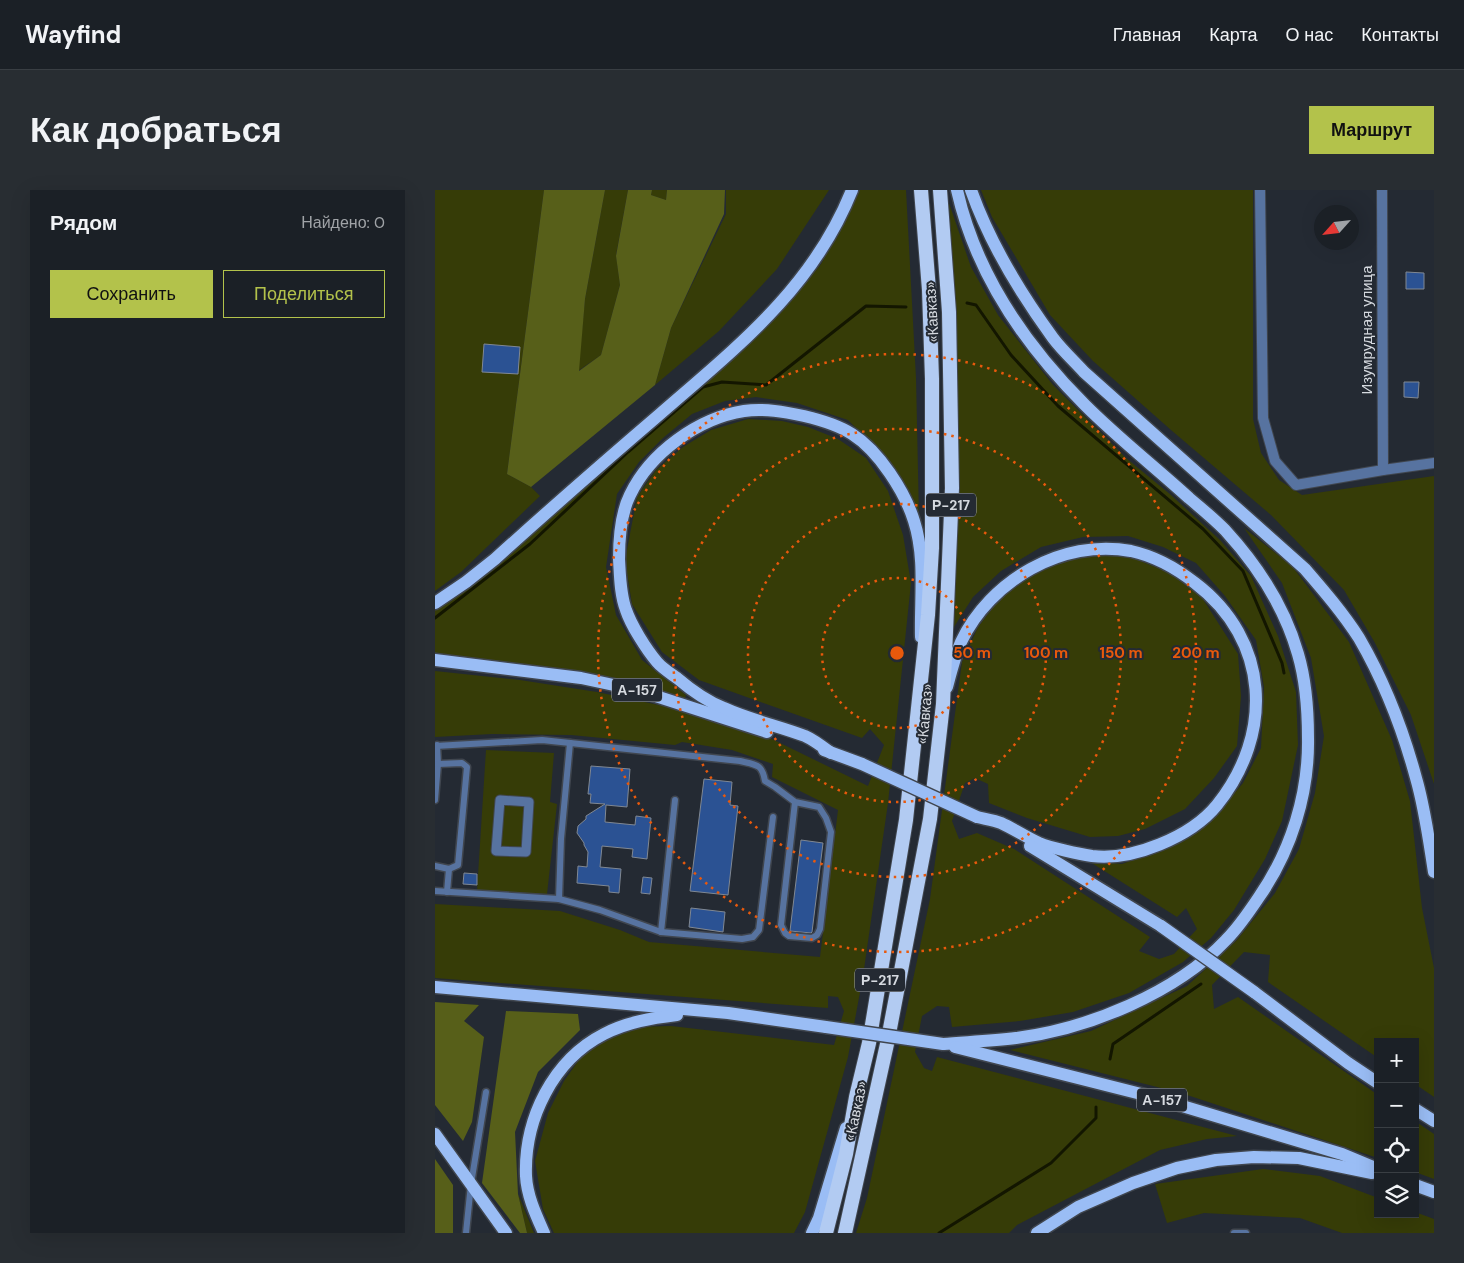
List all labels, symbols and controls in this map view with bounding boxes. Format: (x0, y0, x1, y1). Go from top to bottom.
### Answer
text: Wayfind (25, 19, 121, 50)
text: Главная (1113, 23, 1181, 47)
text: Карта (1209, 23, 1258, 47)
text: О нас (1286, 23, 1333, 47)
text: Контакты (1361, 23, 1439, 47)
button: Маршрут (1309, 106, 1434, 154)
text: Как добраться (30, 107, 282, 153)
north arrow (1314, 205, 1359, 250)
text: Рядом (50, 209, 117, 237)
text: Найдено: 0 (301, 212, 385, 233)
street label: Изумрудная улица (1357, 265, 1377, 395)
button: Сохранить (50, 270, 213, 318)
button: Поделиться (223, 270, 385, 318)
street label: «Кавказ» (920, 281, 944, 343)
road number: Р-217 (926, 494, 976, 516)
text: 50 m (953, 643, 991, 663)
text: 100 m (1024, 643, 1068, 663)
text: 150 m (1100, 643, 1143, 663)
text: 200 m (1172, 643, 1220, 663)
centre of rings (888, 644, 906, 662)
road number: А-157 (612, 678, 662, 702)
street label: «Кавказ» (912, 683, 938, 745)
road number: Р-217 (855, 968, 905, 992)
map controls (1374, 1038, 1419, 1218)
button: + (1374, 1038, 1419, 1083)
street label: «Кавказ» (840, 1079, 872, 1143)
button: − (1374, 1083, 1419, 1128)
road number: А-157 (1137, 1088, 1187, 1112)
button: locate (1374, 1128, 1419, 1173)
button: layers (1374, 1173, 1419, 1218)

